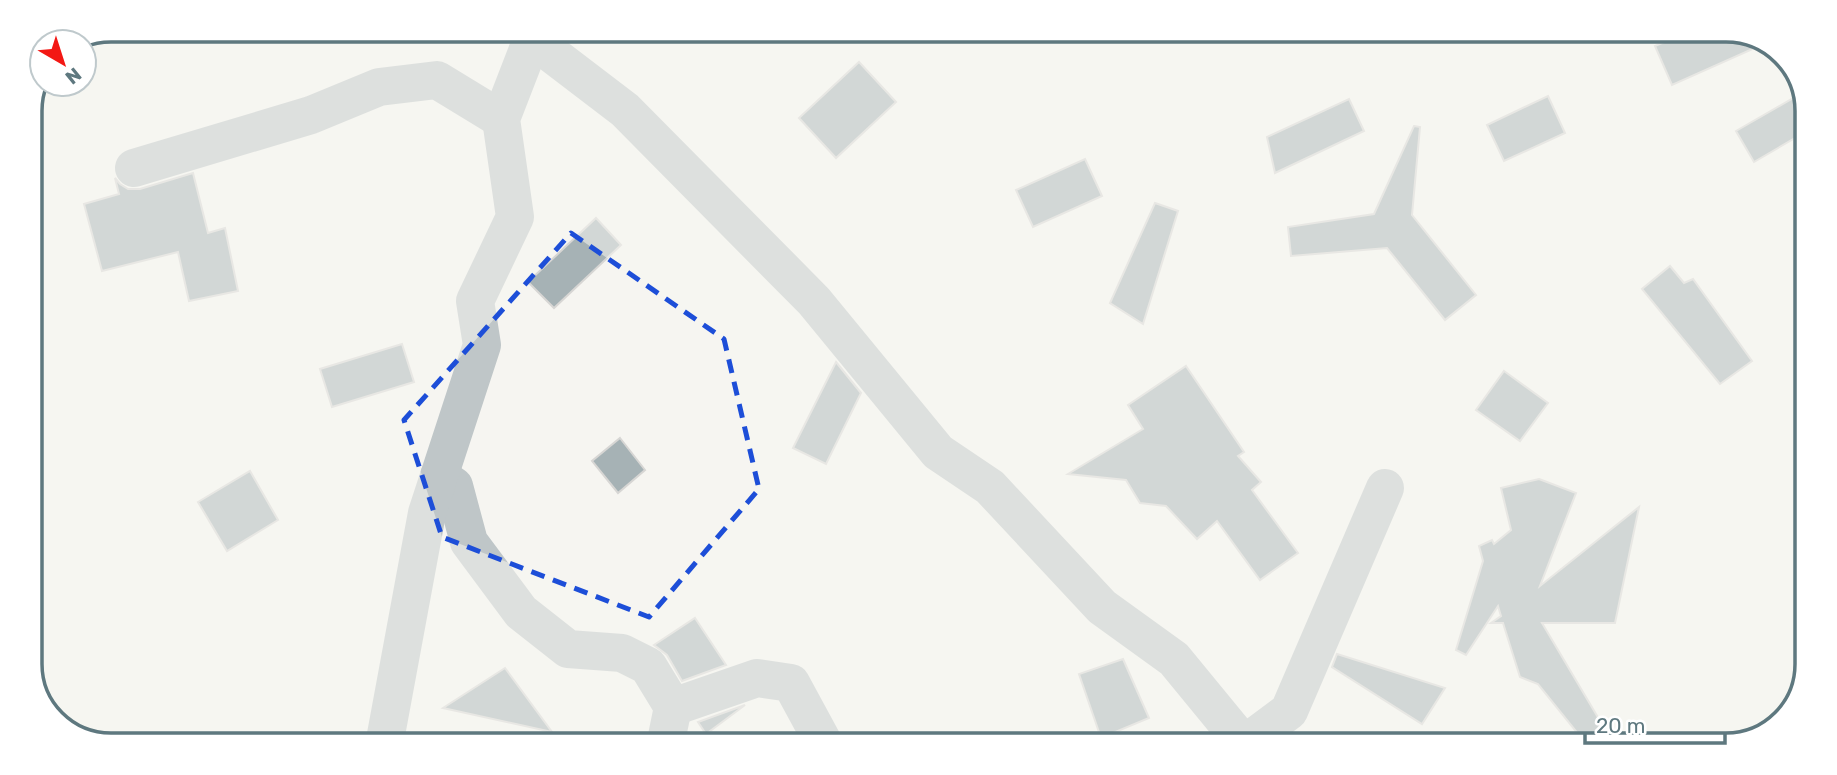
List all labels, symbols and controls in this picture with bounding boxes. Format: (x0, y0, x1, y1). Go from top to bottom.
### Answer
north arrow (28, 28, 98, 98)
text: N (61, 63, 86, 89)
scale bar (1585, 702, 1725, 746)
text: 20 m (1596, 713, 1645, 738)

